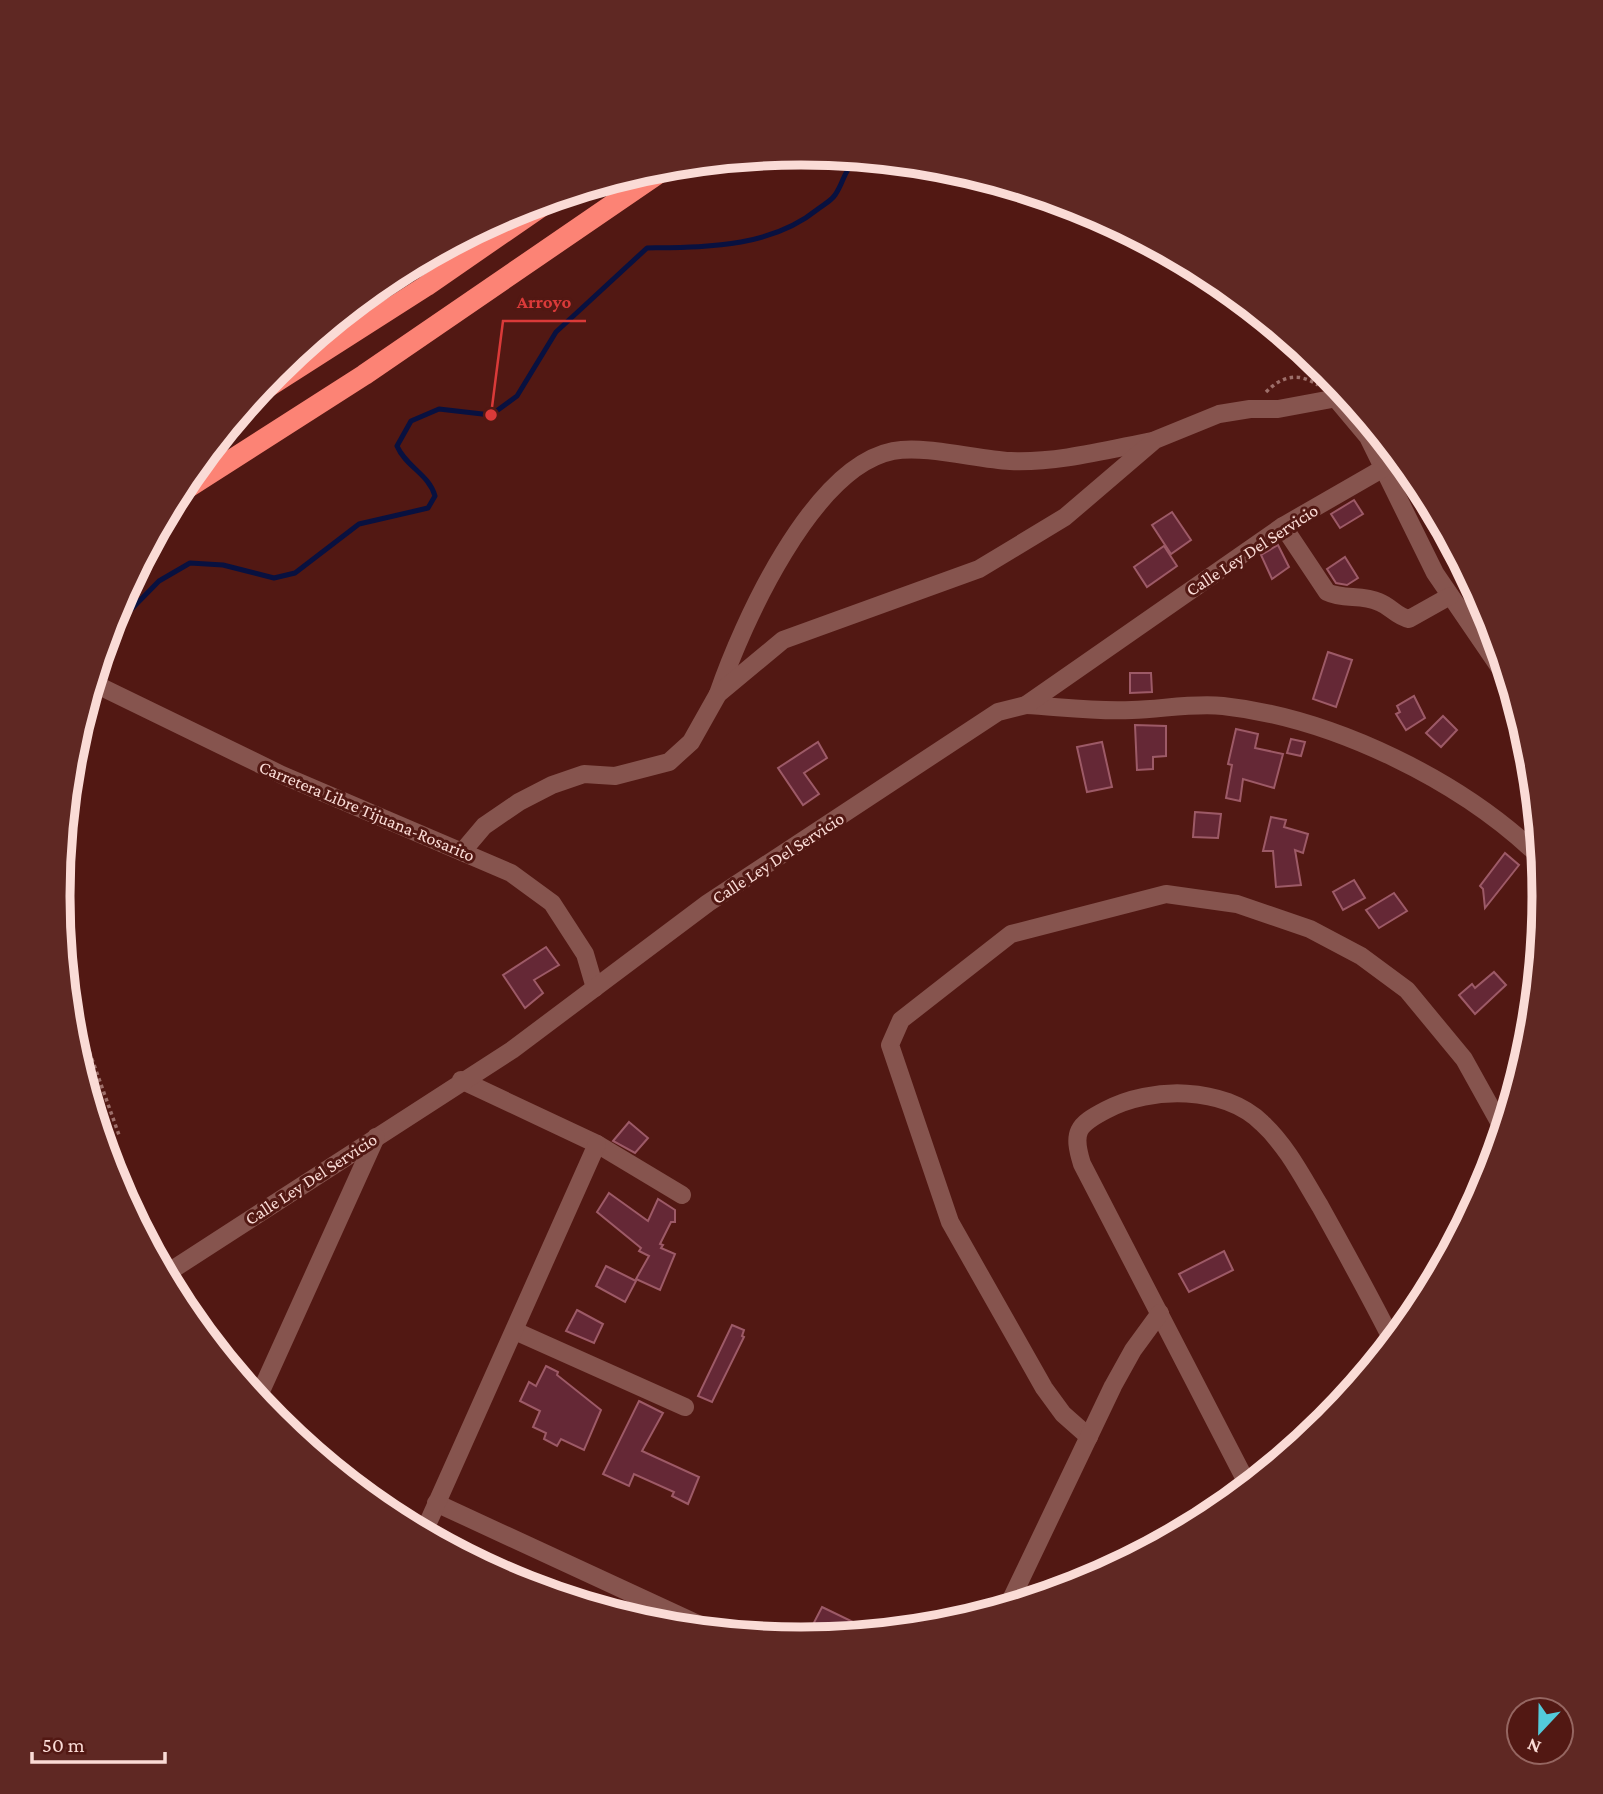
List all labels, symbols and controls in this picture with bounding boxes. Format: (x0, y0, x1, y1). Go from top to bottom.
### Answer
callout: Arroyo (503, 281, 586, 321)
text: Arroyo (516, 291, 571, 312)
street label: Calle Ley Del Servicio (1182, 500, 1322, 600)
street label: Carretera Libre Tijuana-Rosarito (256, 756, 478, 867)
street label: Calle Ley Del Servicio (708, 808, 848, 908)
street label: Calle Ley Del Servicio (241, 1129, 381, 1229)
north arrow (1505, 1696, 1575, 1766)
scale bar (32, 1720, 164, 1764)
text: 50 m (42, 1733, 85, 1757)
text: N (1524, 1734, 1544, 1758)

